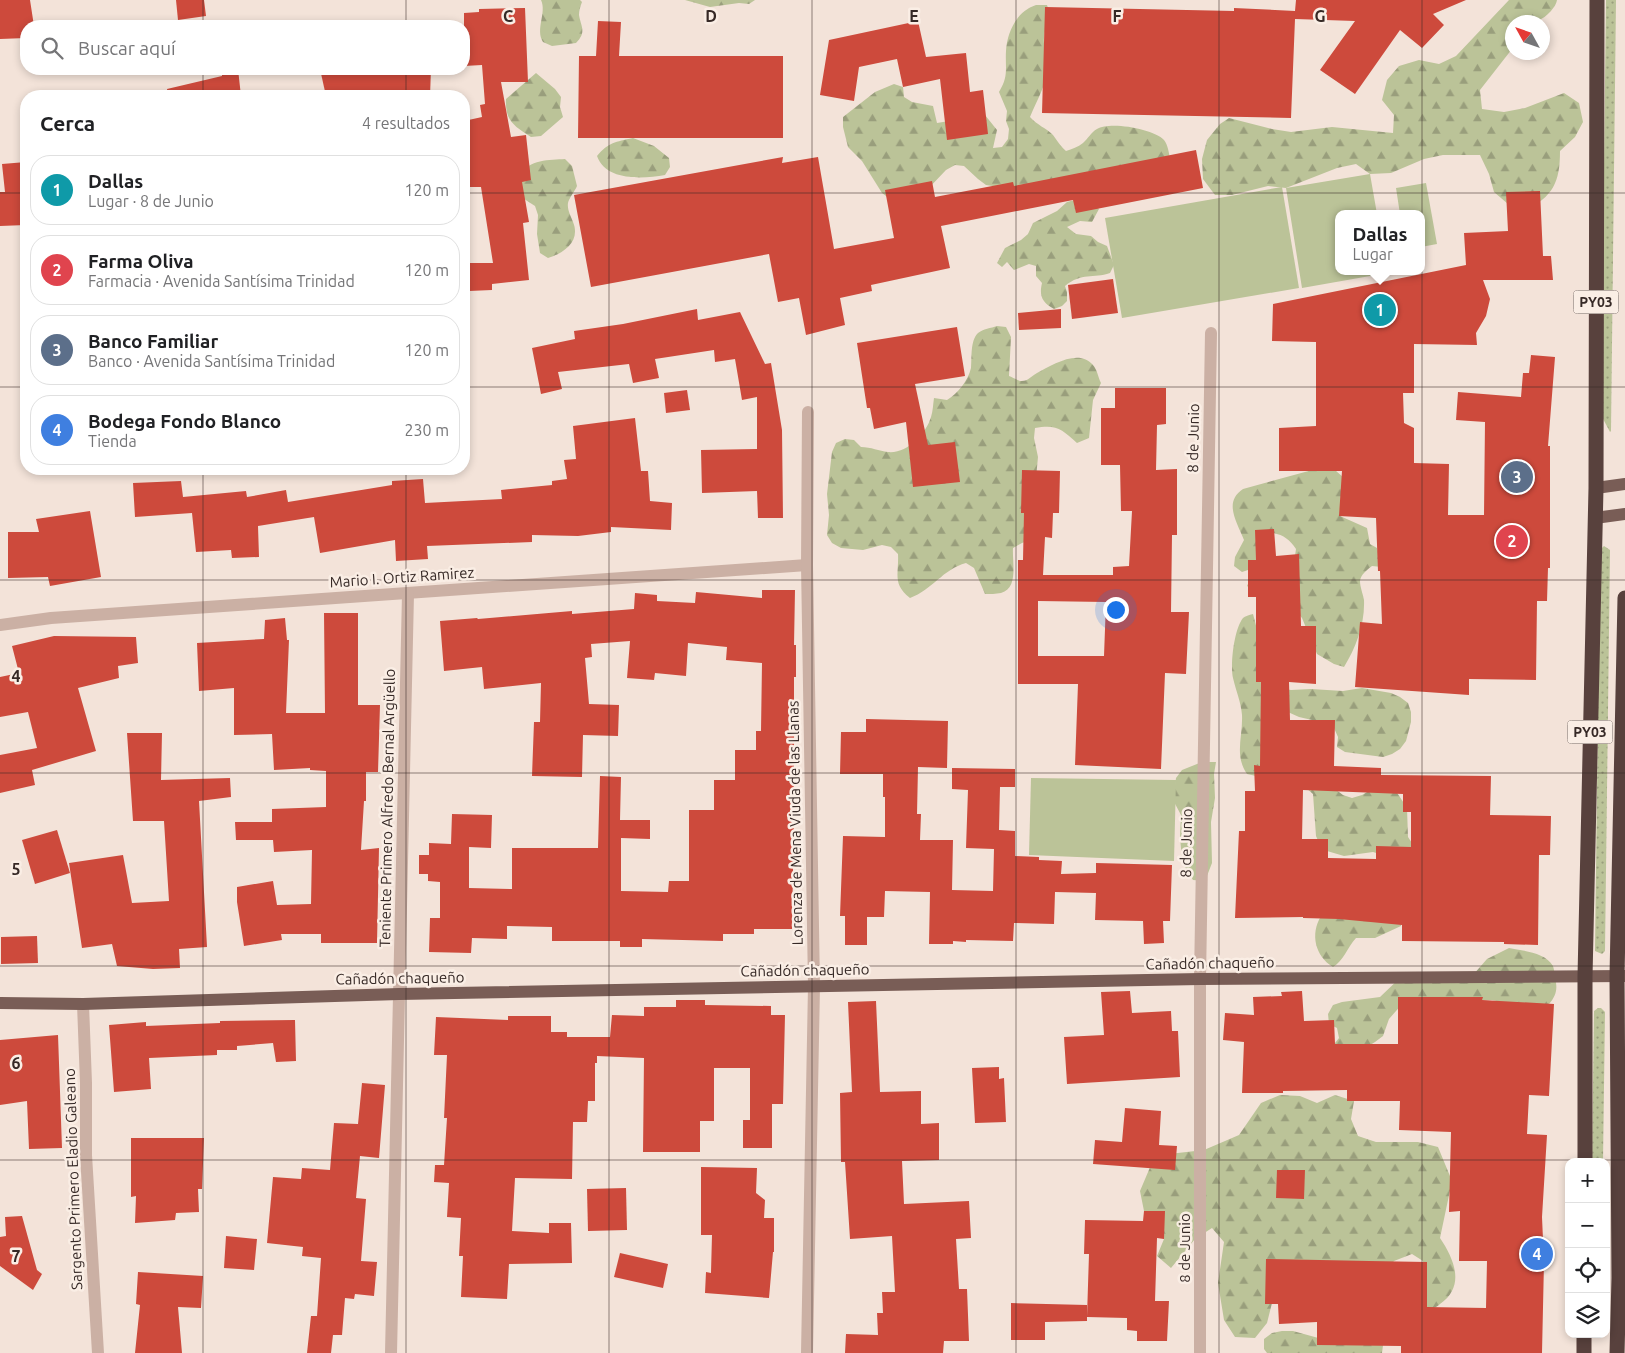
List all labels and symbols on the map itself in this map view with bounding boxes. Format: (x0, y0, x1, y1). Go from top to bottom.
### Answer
text: C (503, 7, 513, 25)
text: D (705, 7, 717, 25)
text: E (909, 7, 919, 25)
text: F (1113, 7, 1122, 25)
text: G (1314, 7, 1326, 25)
north arrow (1505, 15, 1550, 60)
road number: PY03 (1574, 290, 1618, 314)
pin: 1 (1364, 291, 1396, 329)
street label: 8 de Junio (1184, 403, 1202, 473)
pin: 3 (1501, 458, 1533, 496)
pin: 2 (1496, 522, 1528, 560)
street label: Mario I. Ortiz Ramirez (329, 563, 475, 591)
your location (1103, 597, 1129, 623)
text: 4 (11, 667, 21, 685)
street label: Teniente Primero Alfredo Bernal Argüello (376, 668, 398, 948)
street label: Lorenza de Mena Viuda de las Llanas (784, 700, 806, 946)
road number: PY03 (1568, 720, 1612, 744)
street label: 8 de Junio (1177, 808, 1195, 878)
text: 5 (11, 860, 21, 878)
street label: Cañadón chaqueño (1145, 953, 1275, 973)
street label: Cañadón chaqueño (740, 960, 870, 980)
street label: Cañadón chaqueño (335, 968, 465, 988)
text: 6 (11, 1054, 21, 1072)
street label: Sargento Primero Eladio Galeano (61, 1068, 85, 1290)
street label: 8 de Junio (1176, 1213, 1193, 1283)
pin: 4 (1521, 1235, 1553, 1273)
text: 7 (11, 1247, 21, 1265)

